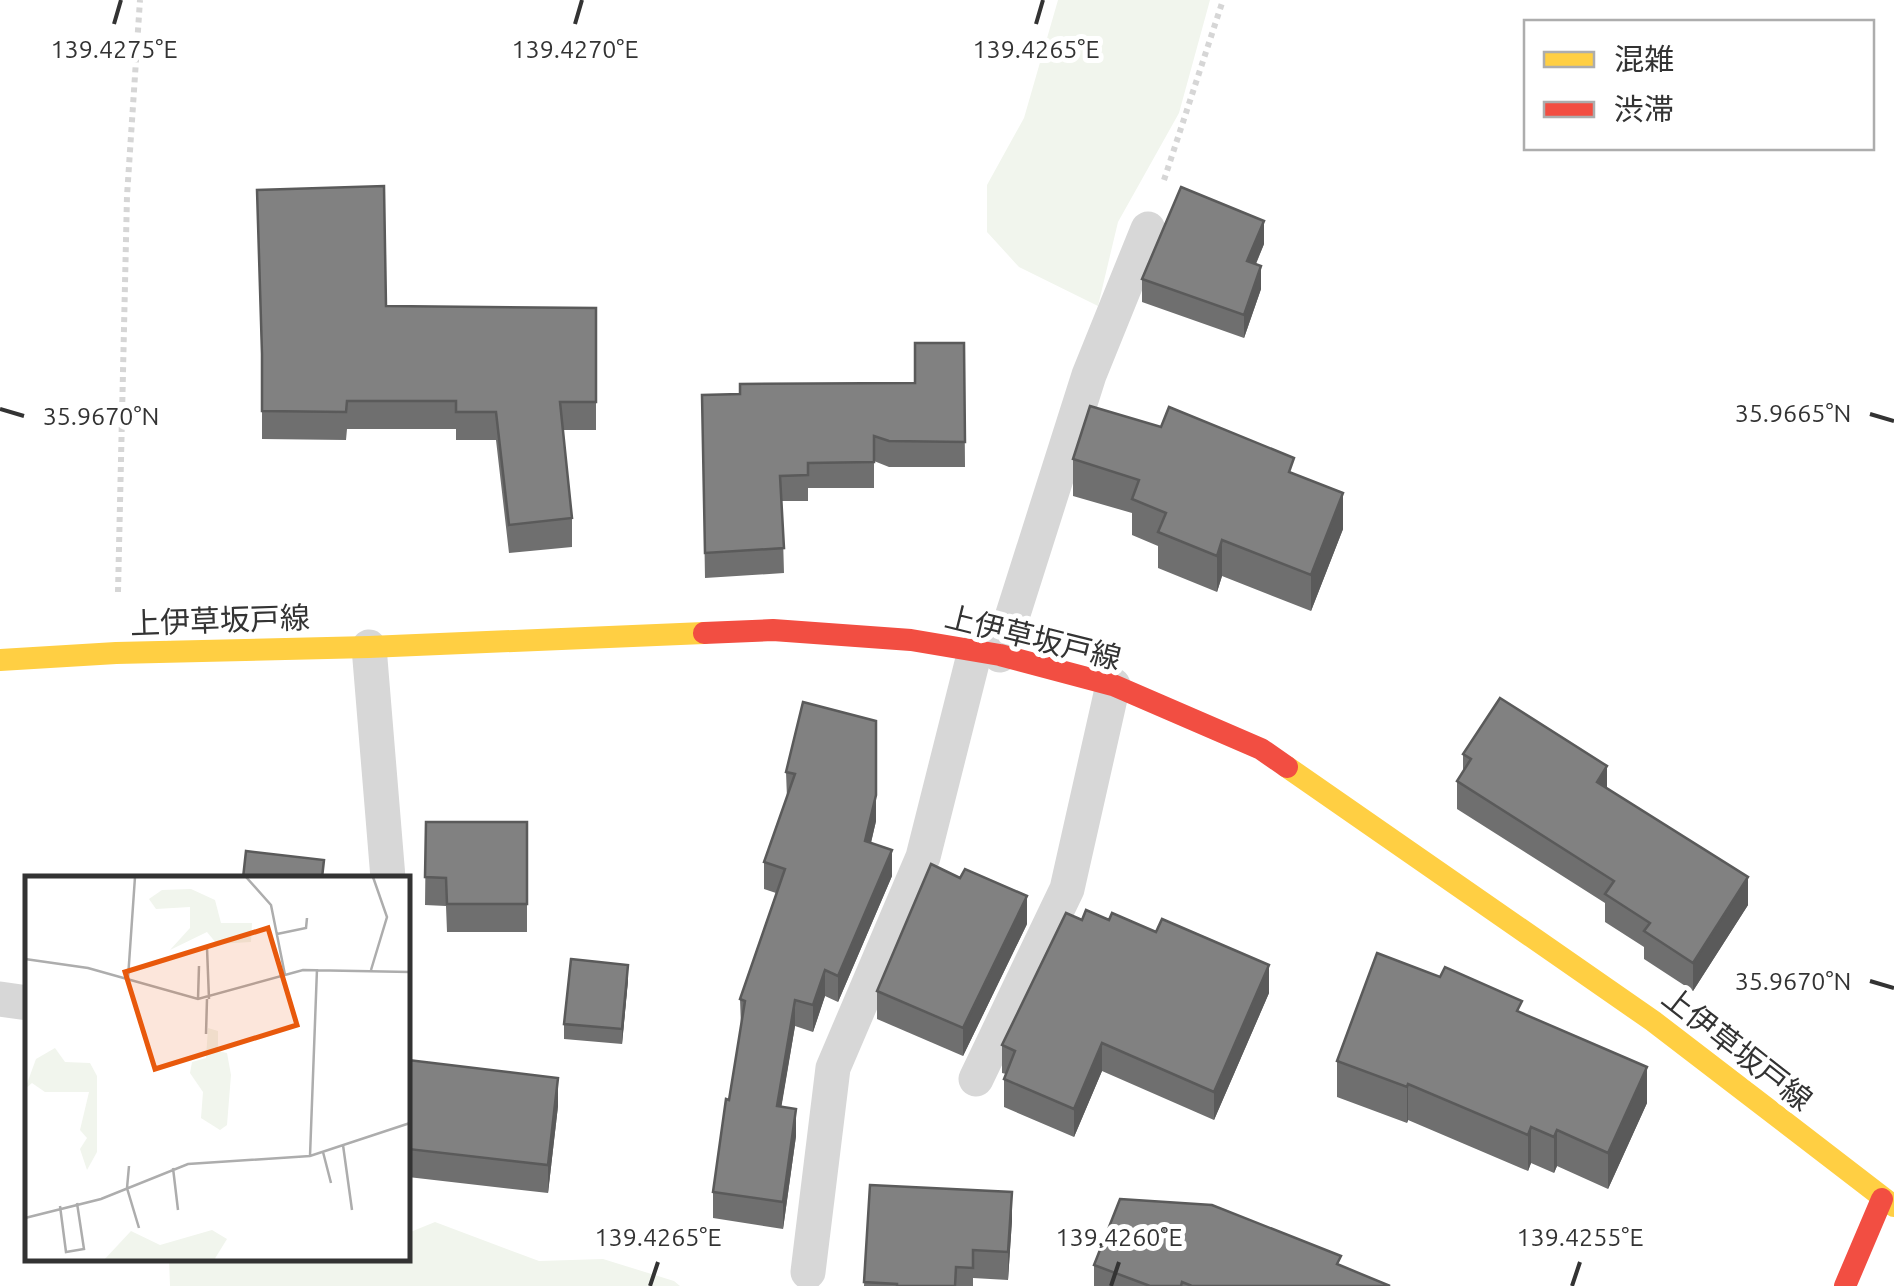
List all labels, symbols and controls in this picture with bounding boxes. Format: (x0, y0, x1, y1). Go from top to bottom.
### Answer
legend (1524, 20, 1874, 150)
text: 139.4275°E (51, 35, 177, 63)
text: 139.4270°E (512, 35, 638, 63)
text: 139.4265°E (973, 35, 1099, 63)
text: 混雑 (1614, 42, 1674, 76)
text: 渋滞 (1614, 92, 1674, 126)
text: 35.9665°N (1735, 399, 1851, 427)
text: 35.9670°N (43, 402, 159, 430)
street label: 上伊草坂戸線 (942, 599, 1125, 675)
street label: 上伊草坂戸線 (129, 600, 311, 640)
inset map (25, 876, 410, 1261)
text: 35.9670°N (1735, 967, 1851, 995)
street label: 上伊草坂戸線 (1656, 979, 1819, 1117)
text: 139.4265°E (595, 1223, 721, 1251)
text: 139.4260°E (1056, 1223, 1182, 1251)
text: 139.4255°E (1517, 1223, 1643, 1251)

